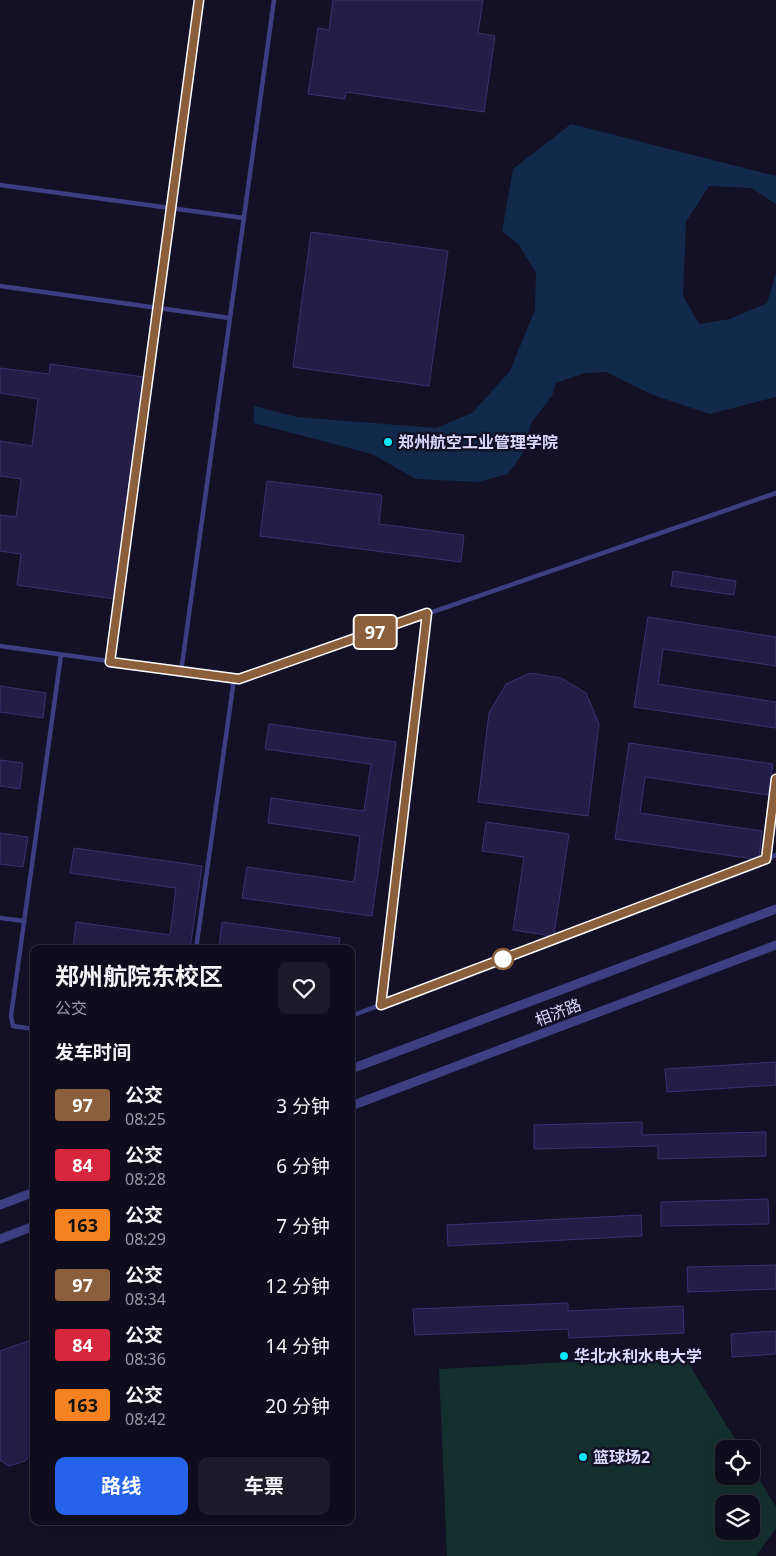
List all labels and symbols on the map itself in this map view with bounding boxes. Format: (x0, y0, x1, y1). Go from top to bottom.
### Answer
place label: 郑州航空工业管理学院 (398, 431, 558, 453)
marker: 郑州航空工业管理学院 (382, 436, 394, 448)
line badge: 97 (352, 616, 398, 648)
unlabelled marker (492, 948, 514, 970)
street label: 相济路 (532, 993, 584, 1031)
place label: 华北水利水电大学 (574, 1345, 702, 1367)
marker: 华北水利水电大学 (558, 1350, 570, 1362)
place label: 篮球场2 (593, 1446, 650, 1468)
marker: 篮球场2 (577, 1451, 589, 1463)

